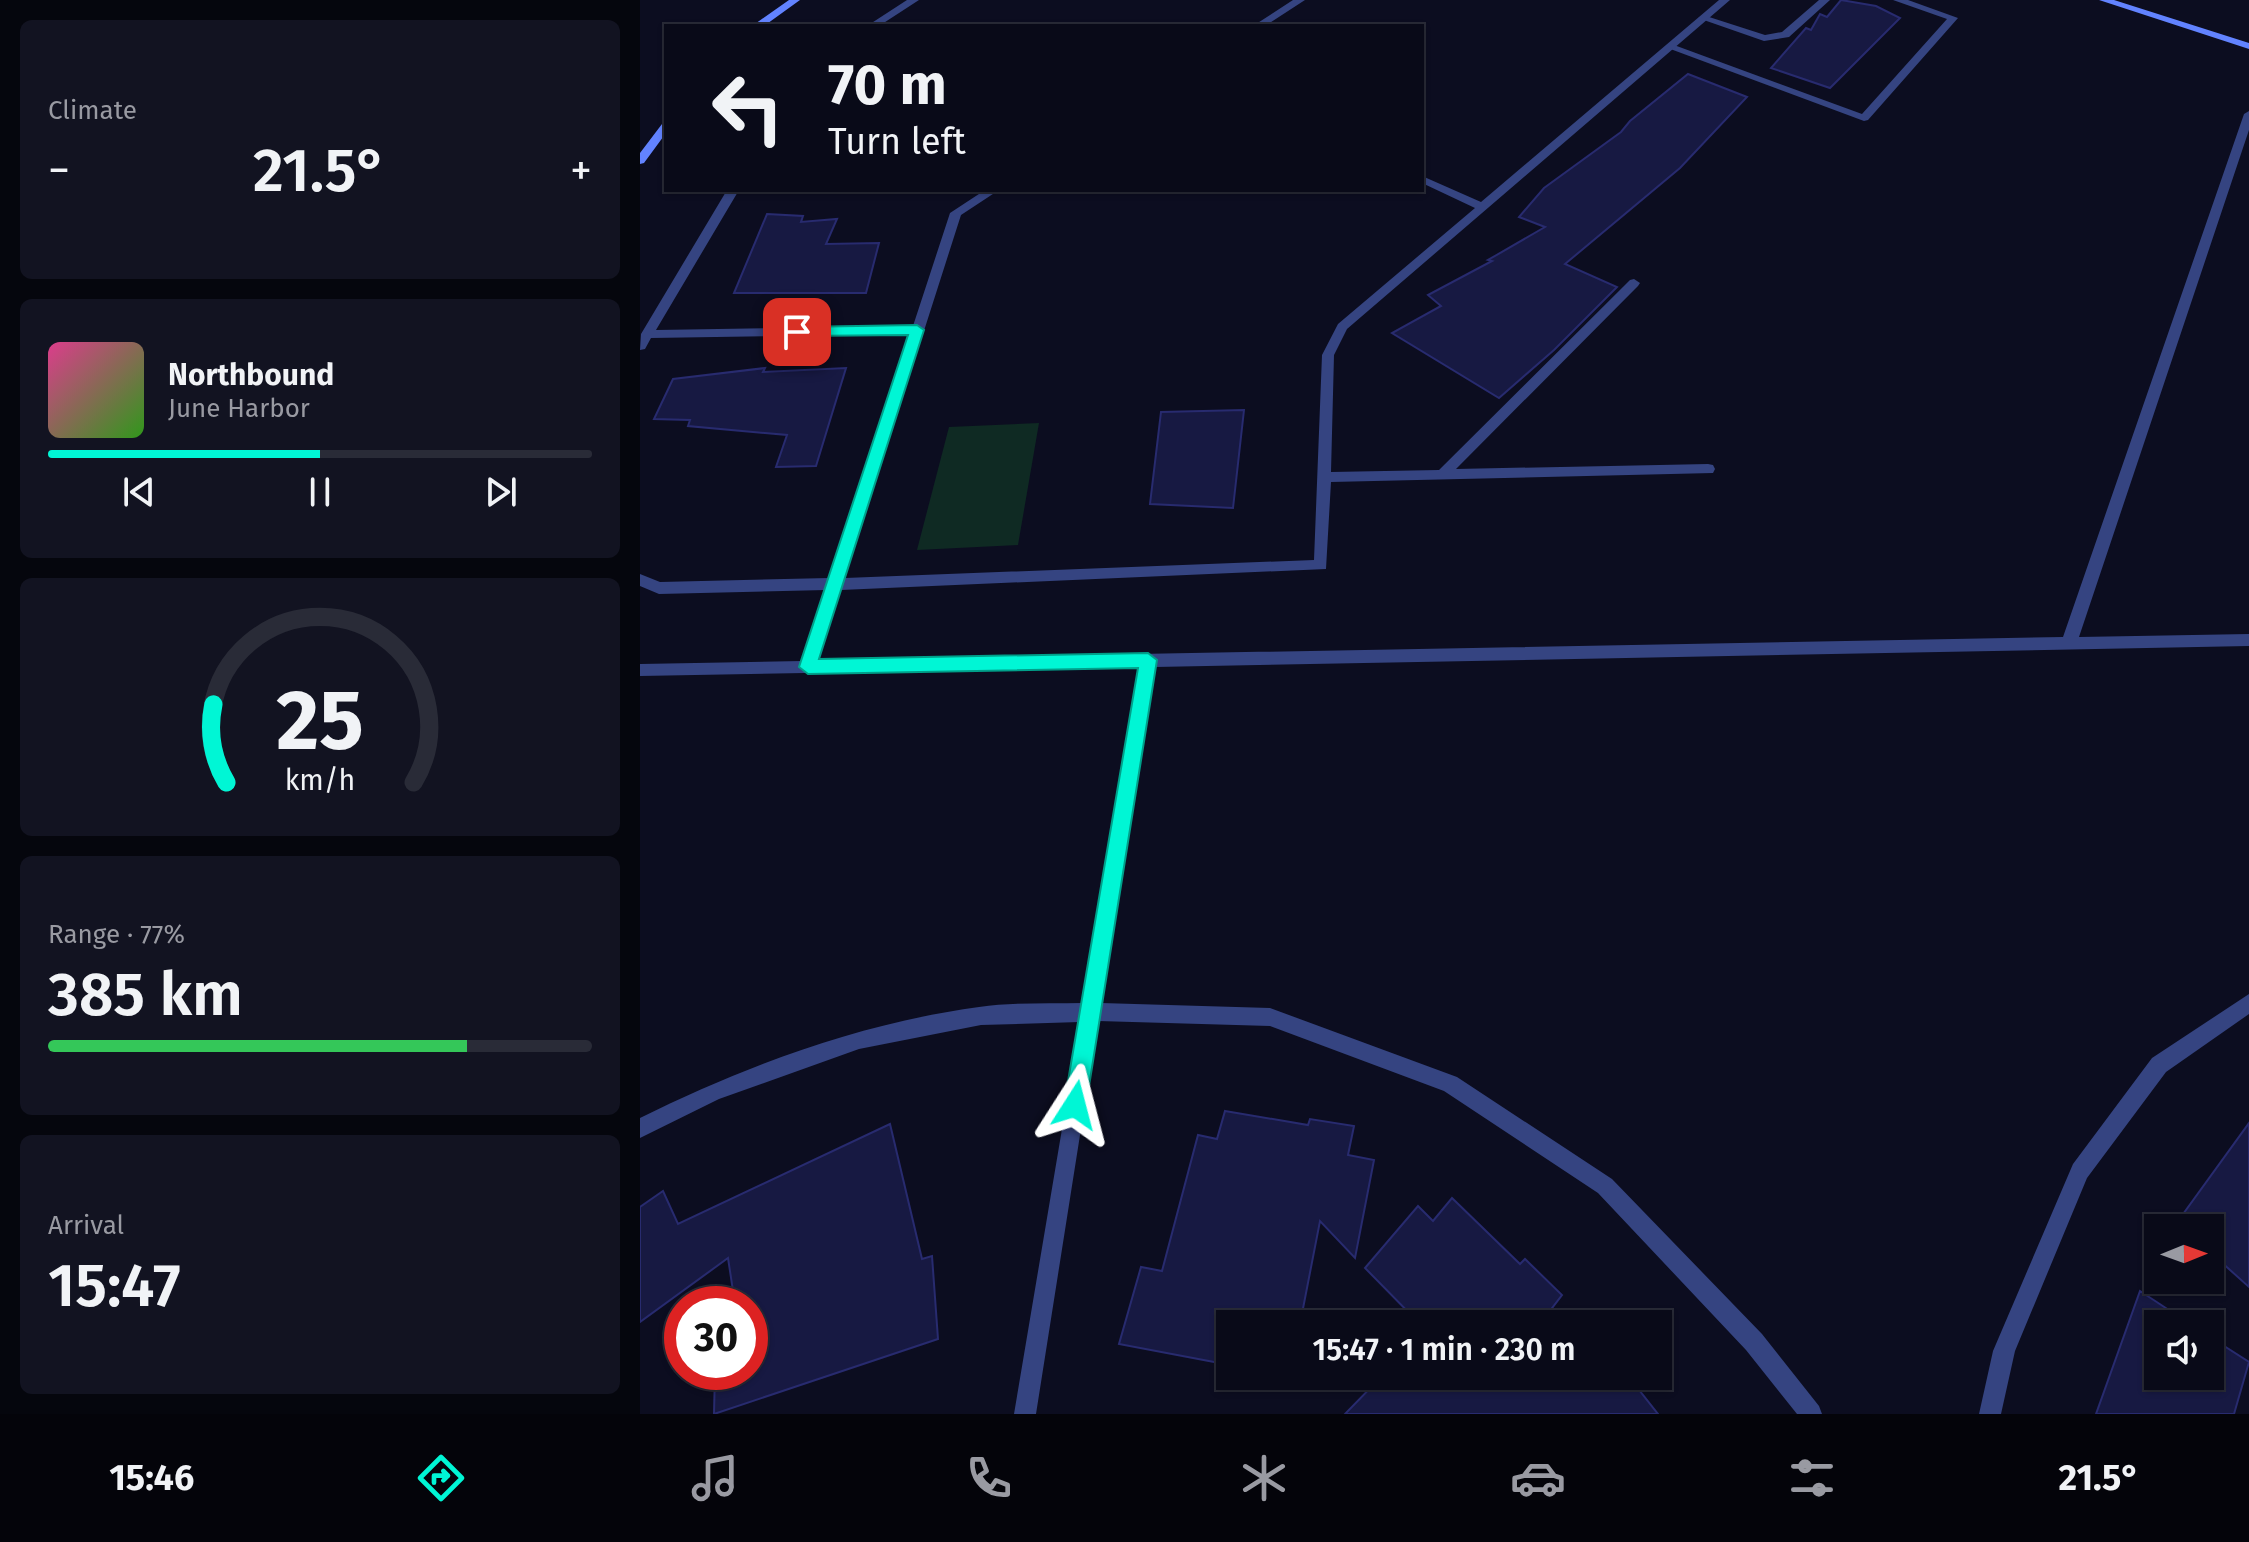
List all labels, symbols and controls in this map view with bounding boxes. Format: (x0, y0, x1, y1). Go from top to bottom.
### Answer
text: 70 m (828, 52, 947, 119)
icon: left (696, 56, 800, 160)
text: Climate (48, 95, 137, 126)
text: Turn left (828, 120, 966, 164)
text: 21.5° (253, 135, 387, 207)
text: − (48, 144, 70, 197)
text: + (570, 144, 592, 197)
pin (763, 298, 831, 366)
icon: arrive (775, 310, 819, 354)
text: Northbound (168, 357, 334, 393)
text: June Harbor (168, 393, 310, 424)
icon: previous (117, 470, 161, 514)
icon: pause (298, 470, 342, 514)
icon: next (479, 470, 523, 514)
text: 25 (276, 671, 364, 771)
text: km/h (285, 763, 355, 798)
text: Range · 77% (48, 919, 185, 950)
text: 385 km (48, 959, 243, 1031)
position arrow (1033, 1063, 1117, 1147)
text: Arrival (48, 1210, 124, 1241)
north arrow (2144, 1214, 2224, 1294)
map controls (2144, 1214, 2224, 1390)
text: 15:47 (48, 1250, 181, 1322)
speed limit sign: 30 (664, 1286, 768, 1390)
button: sound (2144, 1310, 2224, 1390)
text: 15:47 · 1 min · 230 m (1312, 1332, 1576, 1368)
icon: directions (413, 1450, 469, 1506)
icon: music (687, 1450, 743, 1506)
icon: phone (961, 1450, 1017, 1506)
icon: climate (1236, 1450, 1292, 1506)
icon: car (1510, 1450, 1566, 1506)
icon: filters (1784, 1450, 1840, 1506)
text: 15:46 (109, 1456, 194, 1500)
text: 21.5° (2059, 1456, 2140, 1500)

